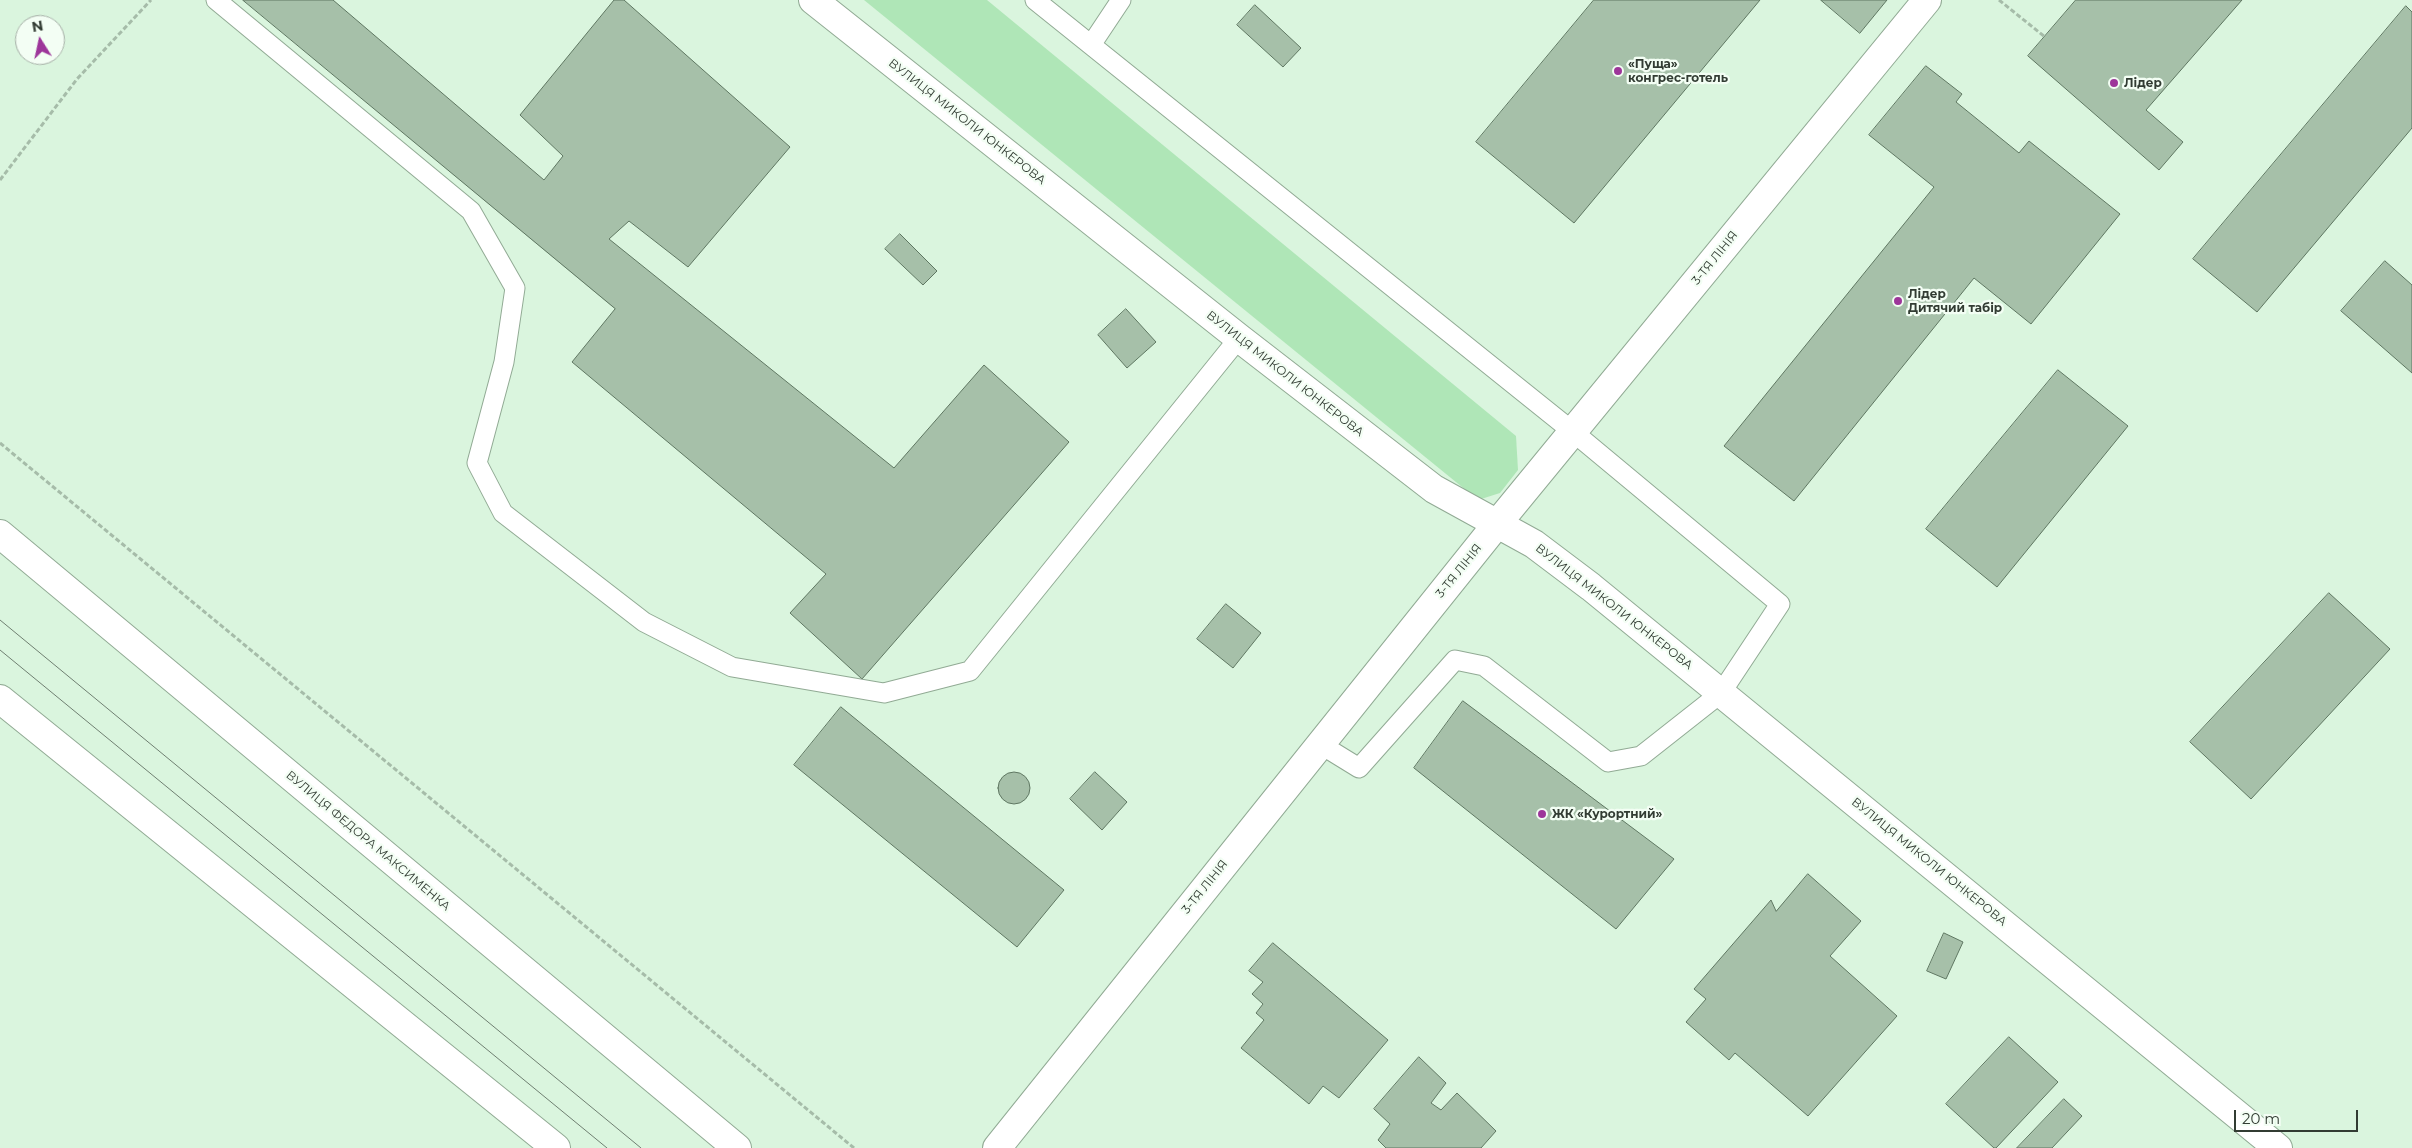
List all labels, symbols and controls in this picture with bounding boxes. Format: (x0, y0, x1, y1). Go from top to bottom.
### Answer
north arrow (15, 15, 65, 65)
text: N (30, 16, 45, 36)
street label: ВУЛИЦЯ МИКОЛИ ЮНКЕРОВА (886, 56, 1048, 188)
place label: «Пуща» конгрес-готель (1628, 57, 1728, 85)
marker: «Пуща» конгрес-готель (1612, 65, 1624, 77)
place label: Лідер (2124, 76, 2162, 90)
marker: Лідер (2108, 77, 2120, 89)
street label: 3-ТЯ ЛІНІЯ (1689, 228, 1741, 288)
place label: Лідер Дитячий табір (1908, 287, 2002, 315)
marker: Лідер Дитячий табір (1892, 295, 1904, 307)
street label: ВУЛИЦЯ МИКОЛИ ЮНКЕРОВА (1204, 308, 1366, 440)
street label: 3-ТЯ ЛІНІЯ (1433, 541, 1485, 601)
street label: ВУЛИЦЯ МИКОЛИ ЮНКЕРОВА (1533, 541, 1695, 673)
street label: ВУЛИЦЯ ФЕДОРА МАКСИМЕНКА (283, 768, 453, 914)
street label: ВУЛИЦЯ МИКОЛИ ЮНКЕРОВА (1848, 795, 2010, 929)
place label: ЖК «Курортний» (1552, 807, 1662, 821)
marker: ЖК «Курортний» (1536, 808, 1548, 820)
street label: 3-ТЯ ЛІНІЯ (1179, 857, 1231, 917)
scale bar (2237, 1100, 2361, 1132)
text: 20 m (2242, 1109, 2280, 1128)

